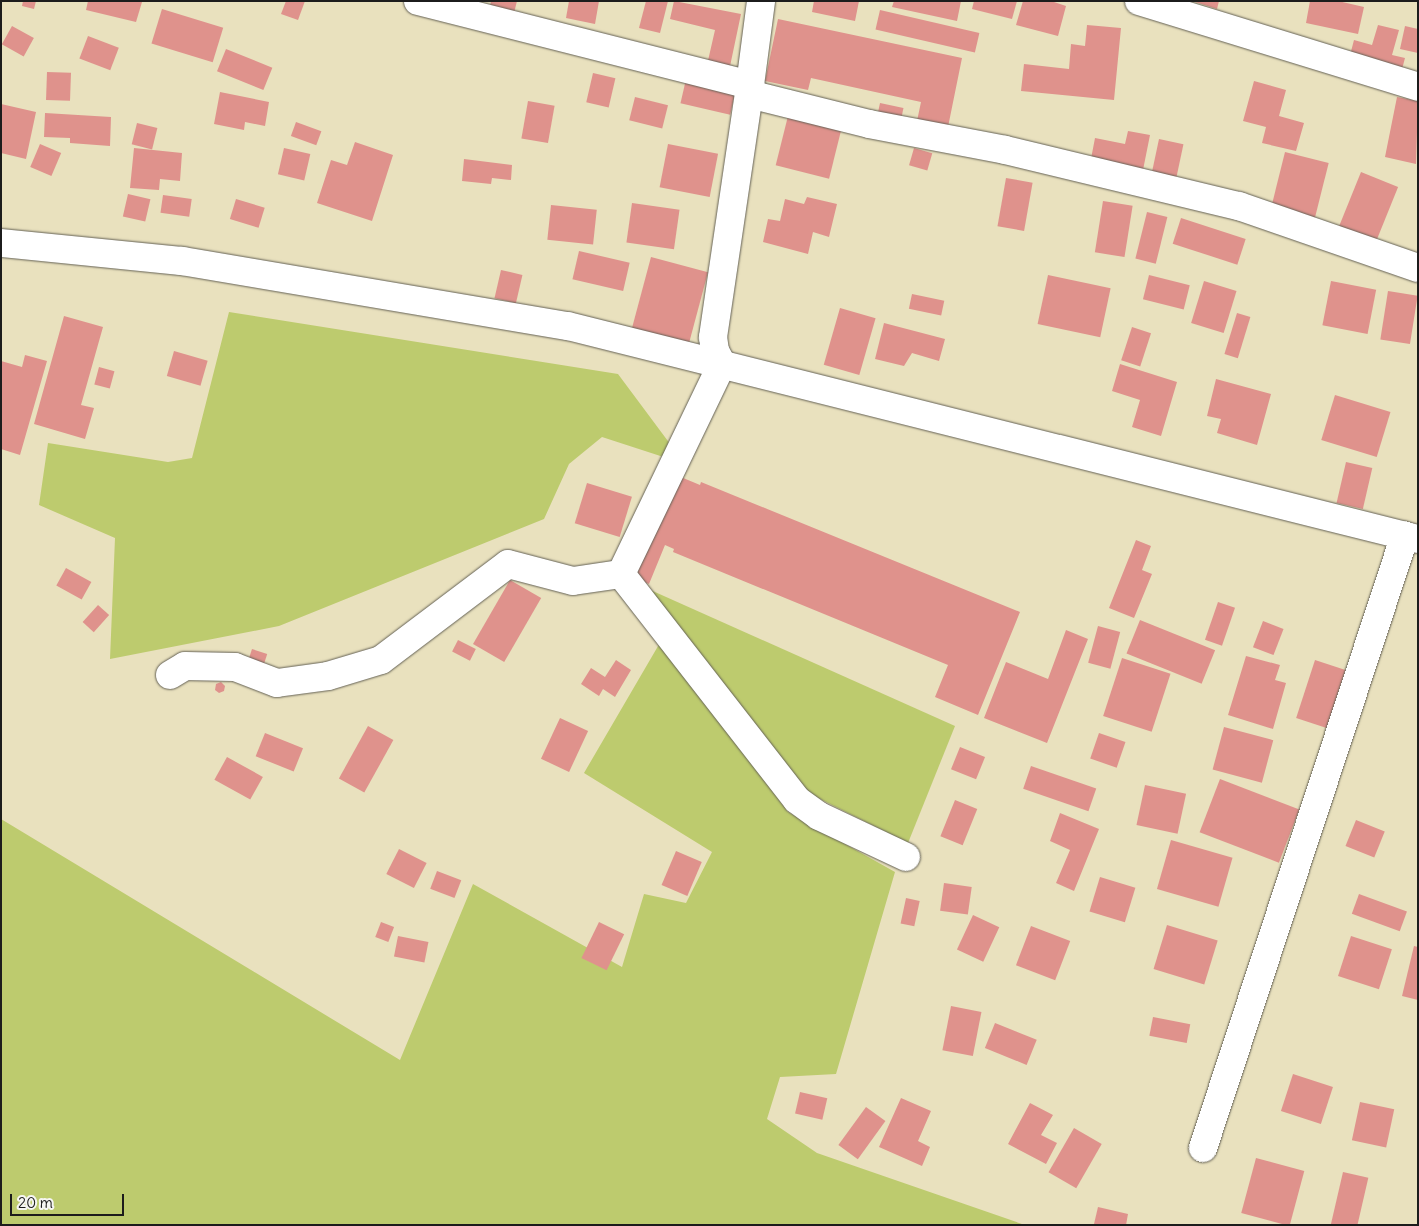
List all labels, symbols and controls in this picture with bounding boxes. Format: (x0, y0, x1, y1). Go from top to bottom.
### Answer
scale bar (12, 1184, 126, 1216)
text: 20 m (18, 1193, 53, 1212)

